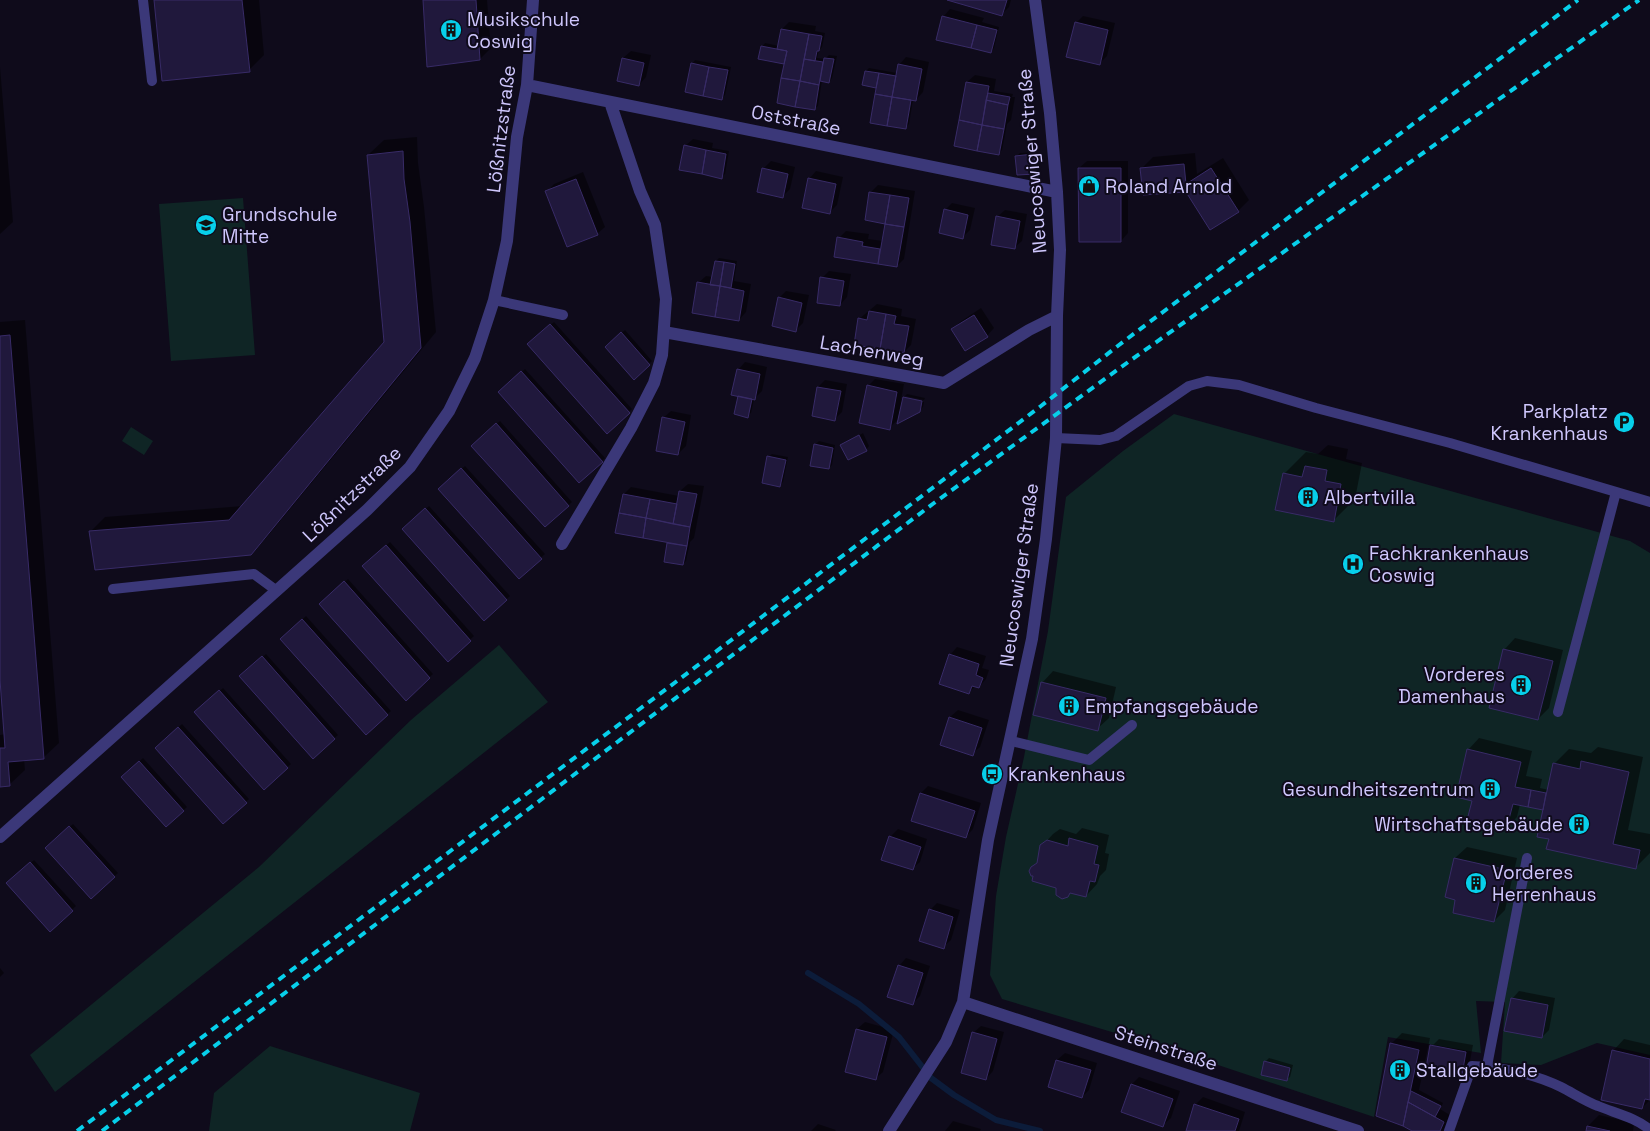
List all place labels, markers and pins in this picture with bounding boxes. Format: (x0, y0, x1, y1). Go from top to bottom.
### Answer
place label: Musikschule Coswig (467, 7, 580, 54)
building icon: Musikschule Coswig (439, 18, 463, 42)
shop icon: Roland Arnold (1077, 174, 1101, 198)
place label: Roland Arnold (1105, 174, 1232, 199)
place label: Grundschule Mitte (222, 202, 338, 249)
school or university icon: Grundschule Mitte (194, 213, 218, 237)
place label: Parkplatz Krankenhaus (1490, 399, 1608, 446)
parking icon: Parkplatz Krankenhaus (1612, 410, 1636, 434)
building icon: Albertvilla (1296, 485, 1320, 509)
place label: Albertvilla (1324, 485, 1415, 510)
place label: Fachkrankenhaus Coswig (1369, 541, 1529, 588)
hospital icon: Fachkrankenhaus Coswig (1341, 552, 1365, 576)
place label: Vorderes Damenhaus (1398, 662, 1505, 709)
building icon: Vorderes Damenhaus (1509, 673, 1533, 697)
building icon: Empfangsgebäude (1057, 694, 1081, 718)
place label: Empfangsgebäude (1085, 694, 1258, 719)
bus stop icon: Krankenhaus (980, 762, 1004, 786)
place label: Krankenhaus (1008, 762, 1126, 787)
place label: Gesundheitszentrum (1282, 777, 1474, 802)
building icon: Gesundheitszentrum (1478, 777, 1502, 801)
place label: Wirtschaftsgebäude (1374, 812, 1563, 837)
building icon: Wirtschaftsgebäude (1567, 812, 1591, 836)
place label: Vorderes Herrenhaus (1492, 860, 1597, 907)
building icon: Vorderes Herrenhaus (1464, 871, 1488, 895)
building icon: Stallgebäude (1388, 1058, 1412, 1082)
place label: Stallgebäude (1416, 1058, 1538, 1083)

